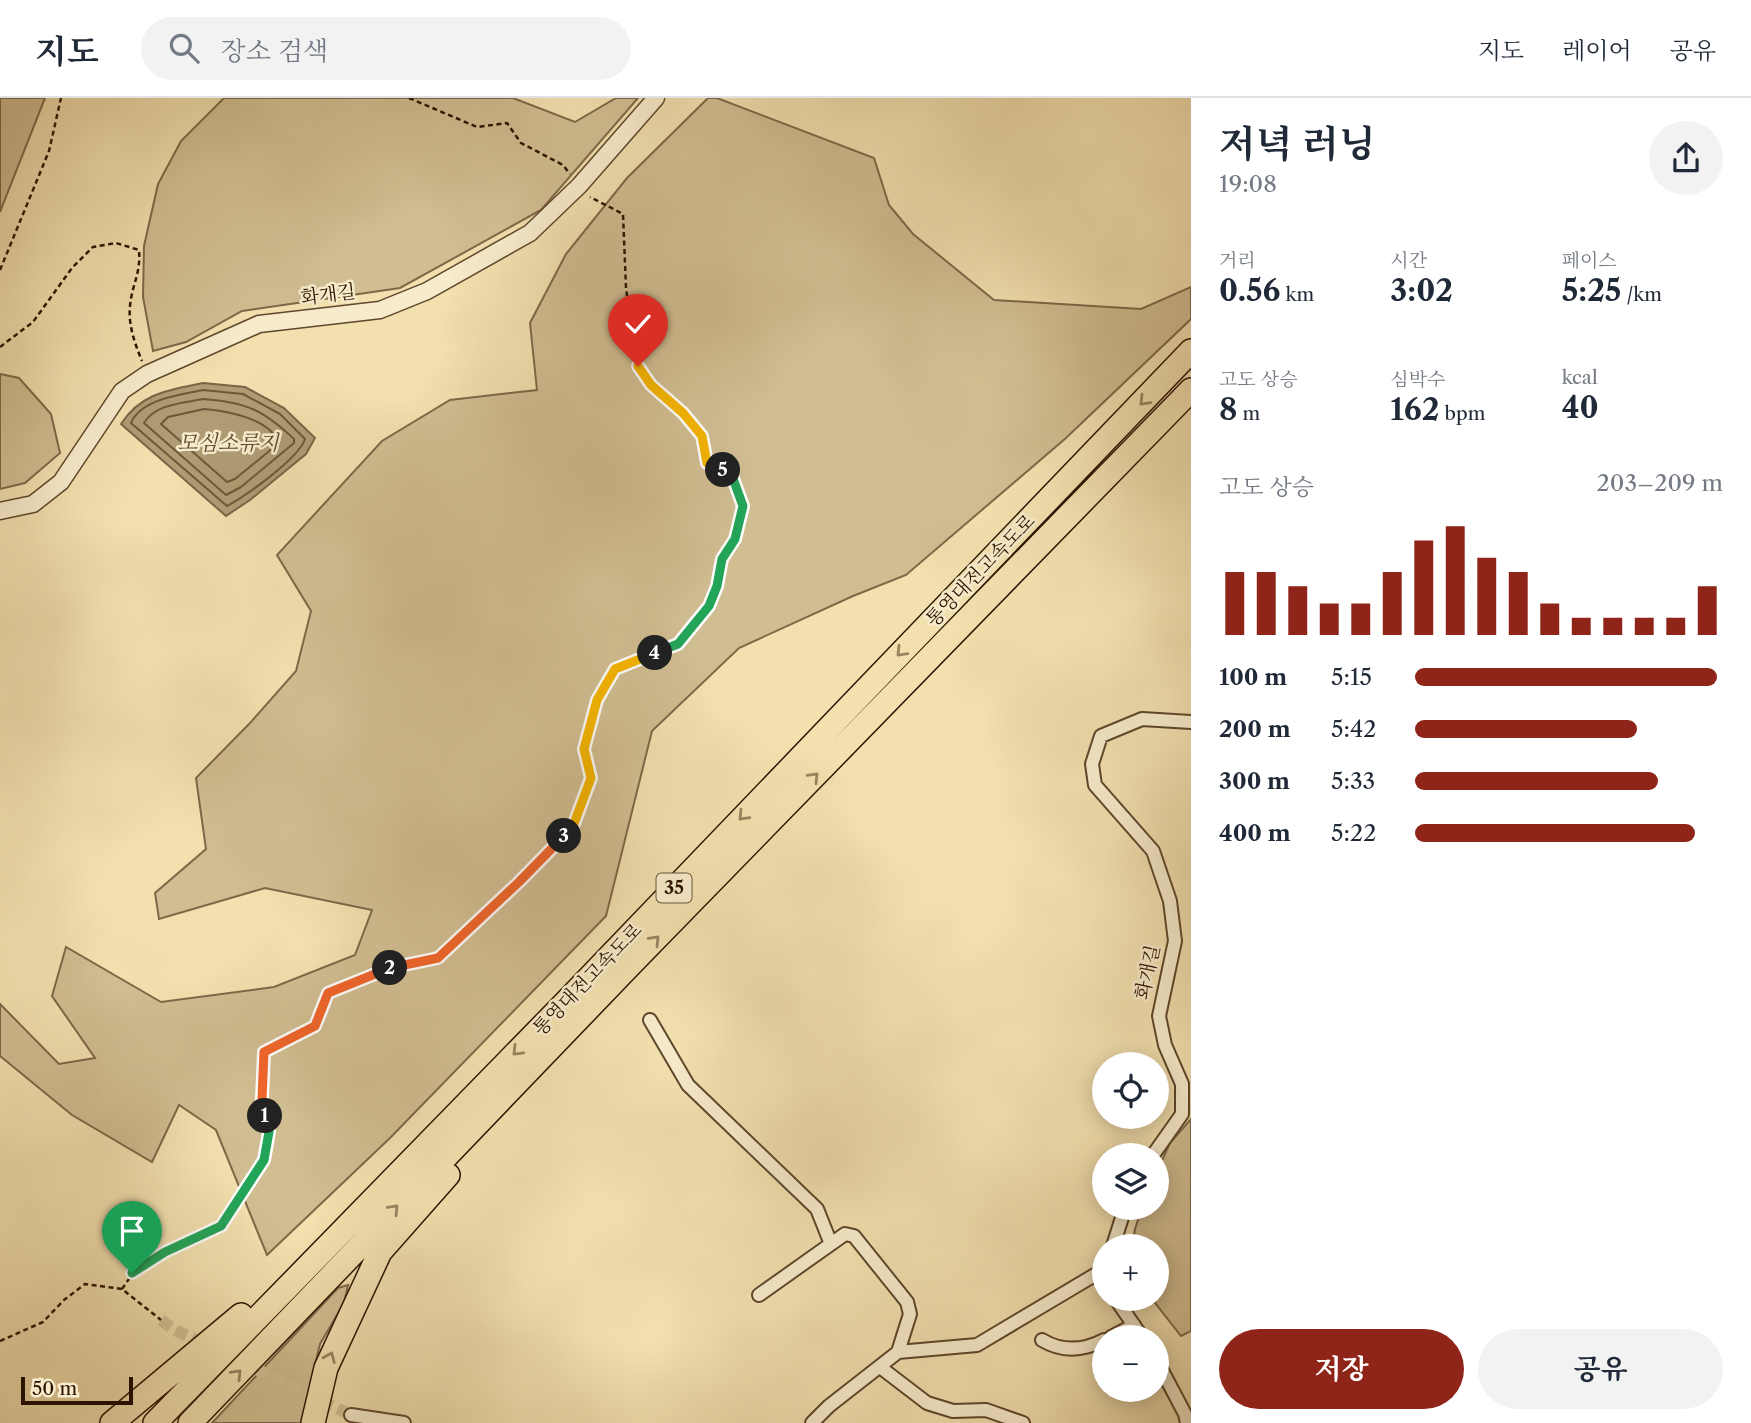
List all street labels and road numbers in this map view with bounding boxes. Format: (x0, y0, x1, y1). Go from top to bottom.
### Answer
street label: 화개길 (299, 280, 357, 309)
street label: 통영대전고속도로 (921, 510, 1040, 631)
road number: 35 (656, 874, 692, 902)
street label: 통영대전고속도로 (528, 919, 647, 1040)
street label: 화개길 (1131, 943, 1164, 1001)

